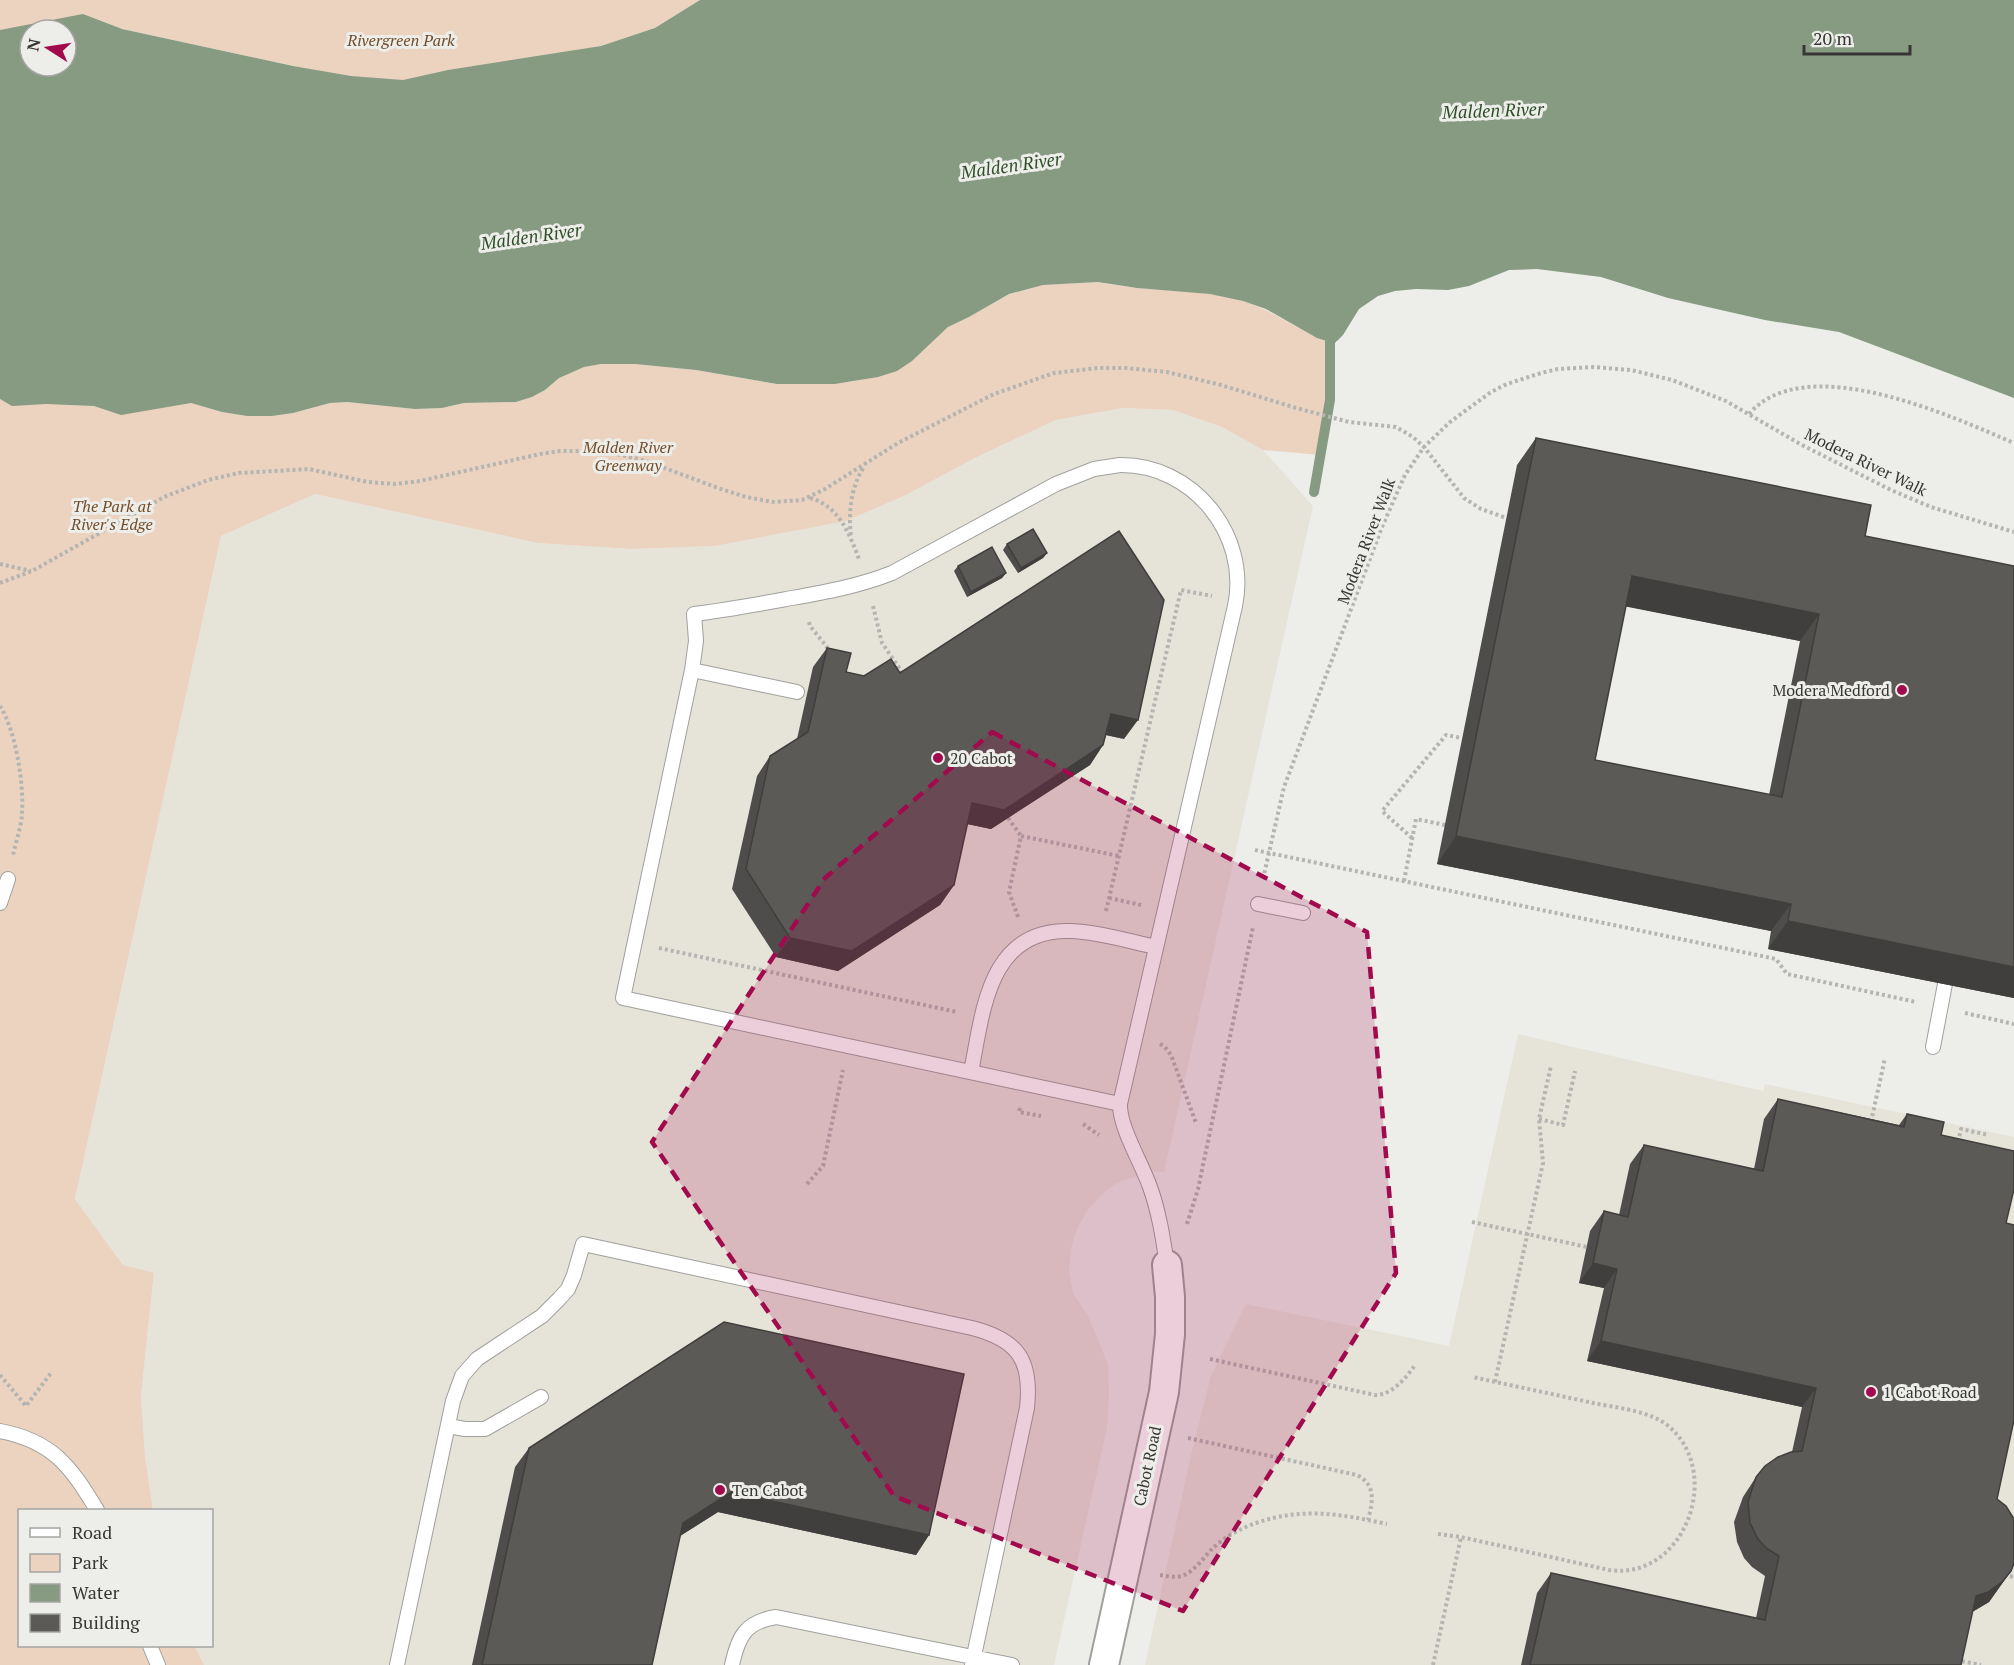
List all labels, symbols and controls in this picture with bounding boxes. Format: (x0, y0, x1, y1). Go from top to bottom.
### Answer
north arrow (18, 18, 78, 78)
scale bar (1804, 18, 1910, 56)
text: 20 m (1813, 26, 1853, 50)
park label: Rivergreen Park (346, 29, 455, 51)
text: N (21, 37, 45, 53)
water label: Malden River (1441, 96, 1545, 124)
water label: Malden River (958, 146, 1064, 184)
water label: Malden River (478, 217, 584, 255)
street label: Modera River Walk (1801, 423, 1932, 502)
park label: Malden River Greenway (582, 436, 674, 476)
street label: Modera River Walk (1332, 474, 1400, 607)
park label: The Park at River's Edge (70, 495, 153, 535)
place label: Modera Medford (1772, 679, 1890, 701)
marker: Modera Medford (1895, 683, 1909, 697)
place label: 20 Cabot (950, 747, 1013, 769)
marker: 20 Cabot (931, 751, 945, 765)
place label: 1 Cabot Road (1883, 1381, 1977, 1403)
marker: 1 Cabot Road (1864, 1385, 1878, 1399)
street label: Cabot Road (1128, 1424, 1166, 1508)
place label: Ten Cabot (732, 1479, 804, 1501)
marker: Ten Cabot (713, 1483, 727, 1497)
legend (18, 1509, 213, 1647)
text: Road (72, 1520, 112, 1544)
text: Park (72, 1550, 109, 1574)
text: Water (72, 1580, 119, 1604)
text: Building (72, 1610, 140, 1634)

